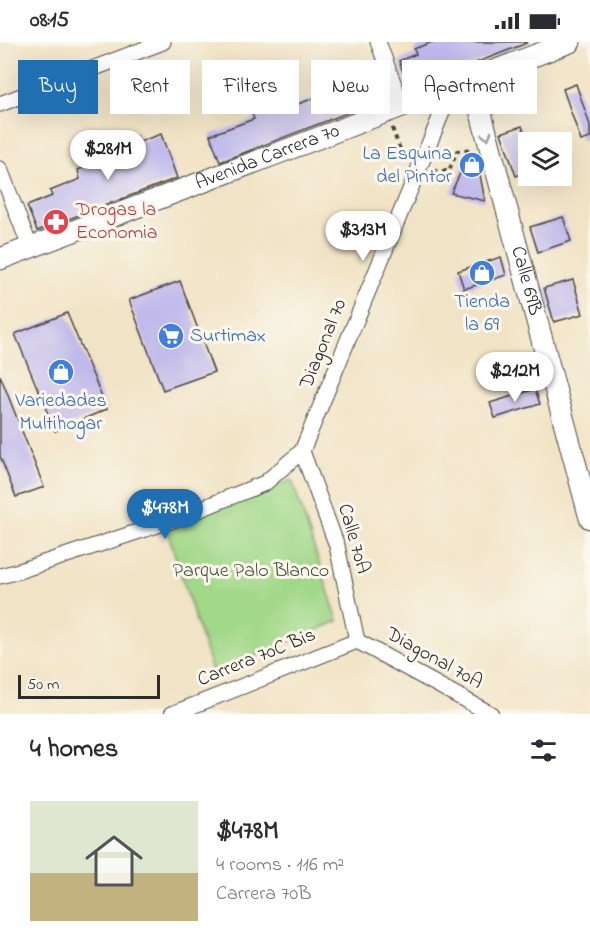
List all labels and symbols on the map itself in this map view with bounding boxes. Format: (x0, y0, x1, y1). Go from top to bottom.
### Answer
street label: Avenida Carrera 70 (191, 116, 344, 198)
pin: $281M (66, 130, 150, 181)
one-way arrow (480, 130, 492, 141)
place label: La Esquina del Pintor (363, 140, 453, 192)
shop icon: La Esquina del Pintor (457, 150, 487, 180)
place label: Drogas la Economia (75, 196, 158, 248)
pharmacy icon: Drogas la Economia (41, 207, 71, 237)
pin: $313M (321, 211, 405, 262)
street label: Calle 69B (503, 243, 549, 319)
shop icon: Tienda la 69 (467, 258, 497, 288)
place label: Tienda la 69 (454, 288, 510, 340)
street label: Diagonal 70 (293, 294, 356, 394)
supermarket icon: Surtimax (156, 321, 186, 351)
place label: Surtimax (190, 322, 266, 351)
pin: $212M (473, 352, 557, 403)
shop icon: Variedades Multihogar (46, 357, 76, 387)
place label: Variedades Multihogar (14, 387, 107, 440)
pin: $478M (123, 489, 207, 540)
street label: Calle 70A (329, 501, 377, 577)
park label: Parque Palo Blanco (173, 557, 329, 586)
street label: Diagonal 70A (379, 620, 488, 698)
street label: Carrera 70C Bis (194, 621, 320, 695)
scale bar (18, 672, 160, 700)

